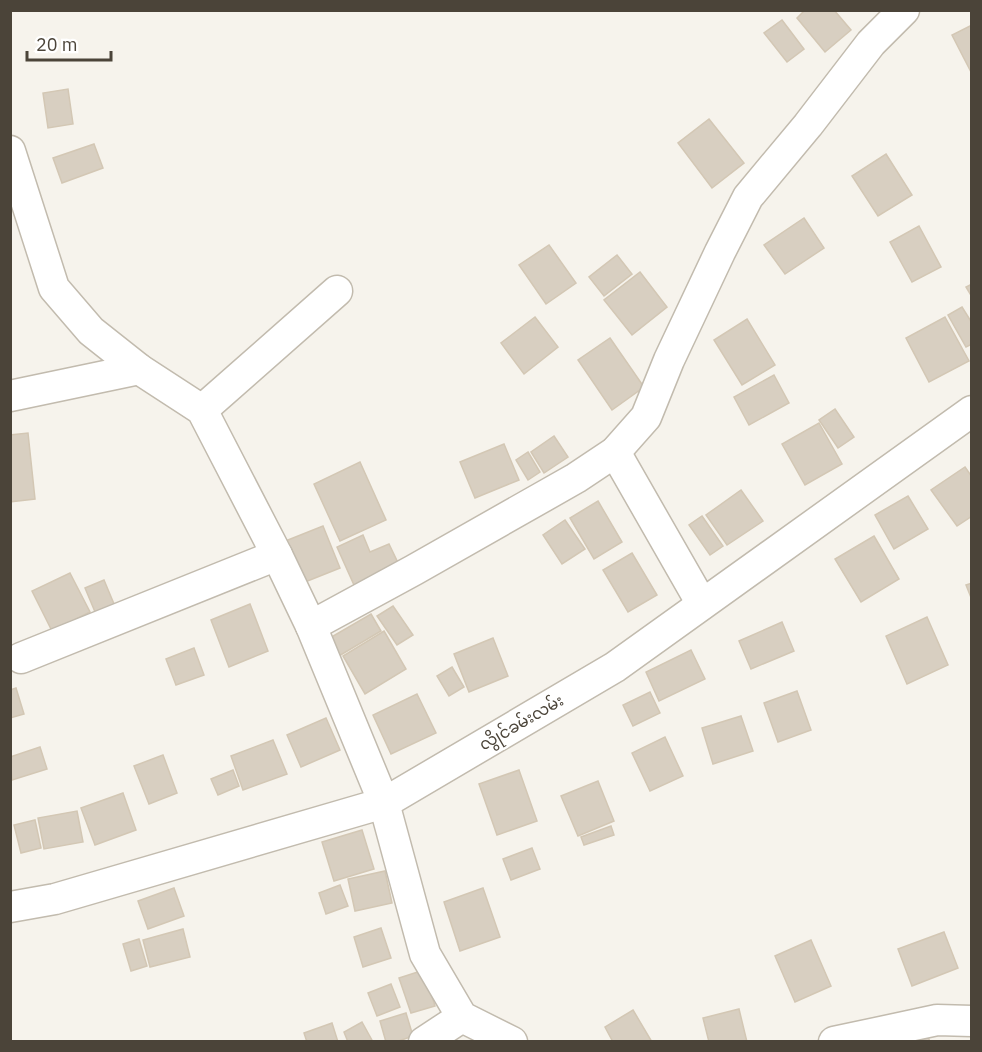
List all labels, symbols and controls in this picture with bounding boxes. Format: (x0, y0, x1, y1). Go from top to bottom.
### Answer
scale bar (27, 24, 111, 62)
text: 20 m (36, 33, 78, 56)
street label: လွိုင်ခမ်းလမ်း (475, 689, 569, 758)

